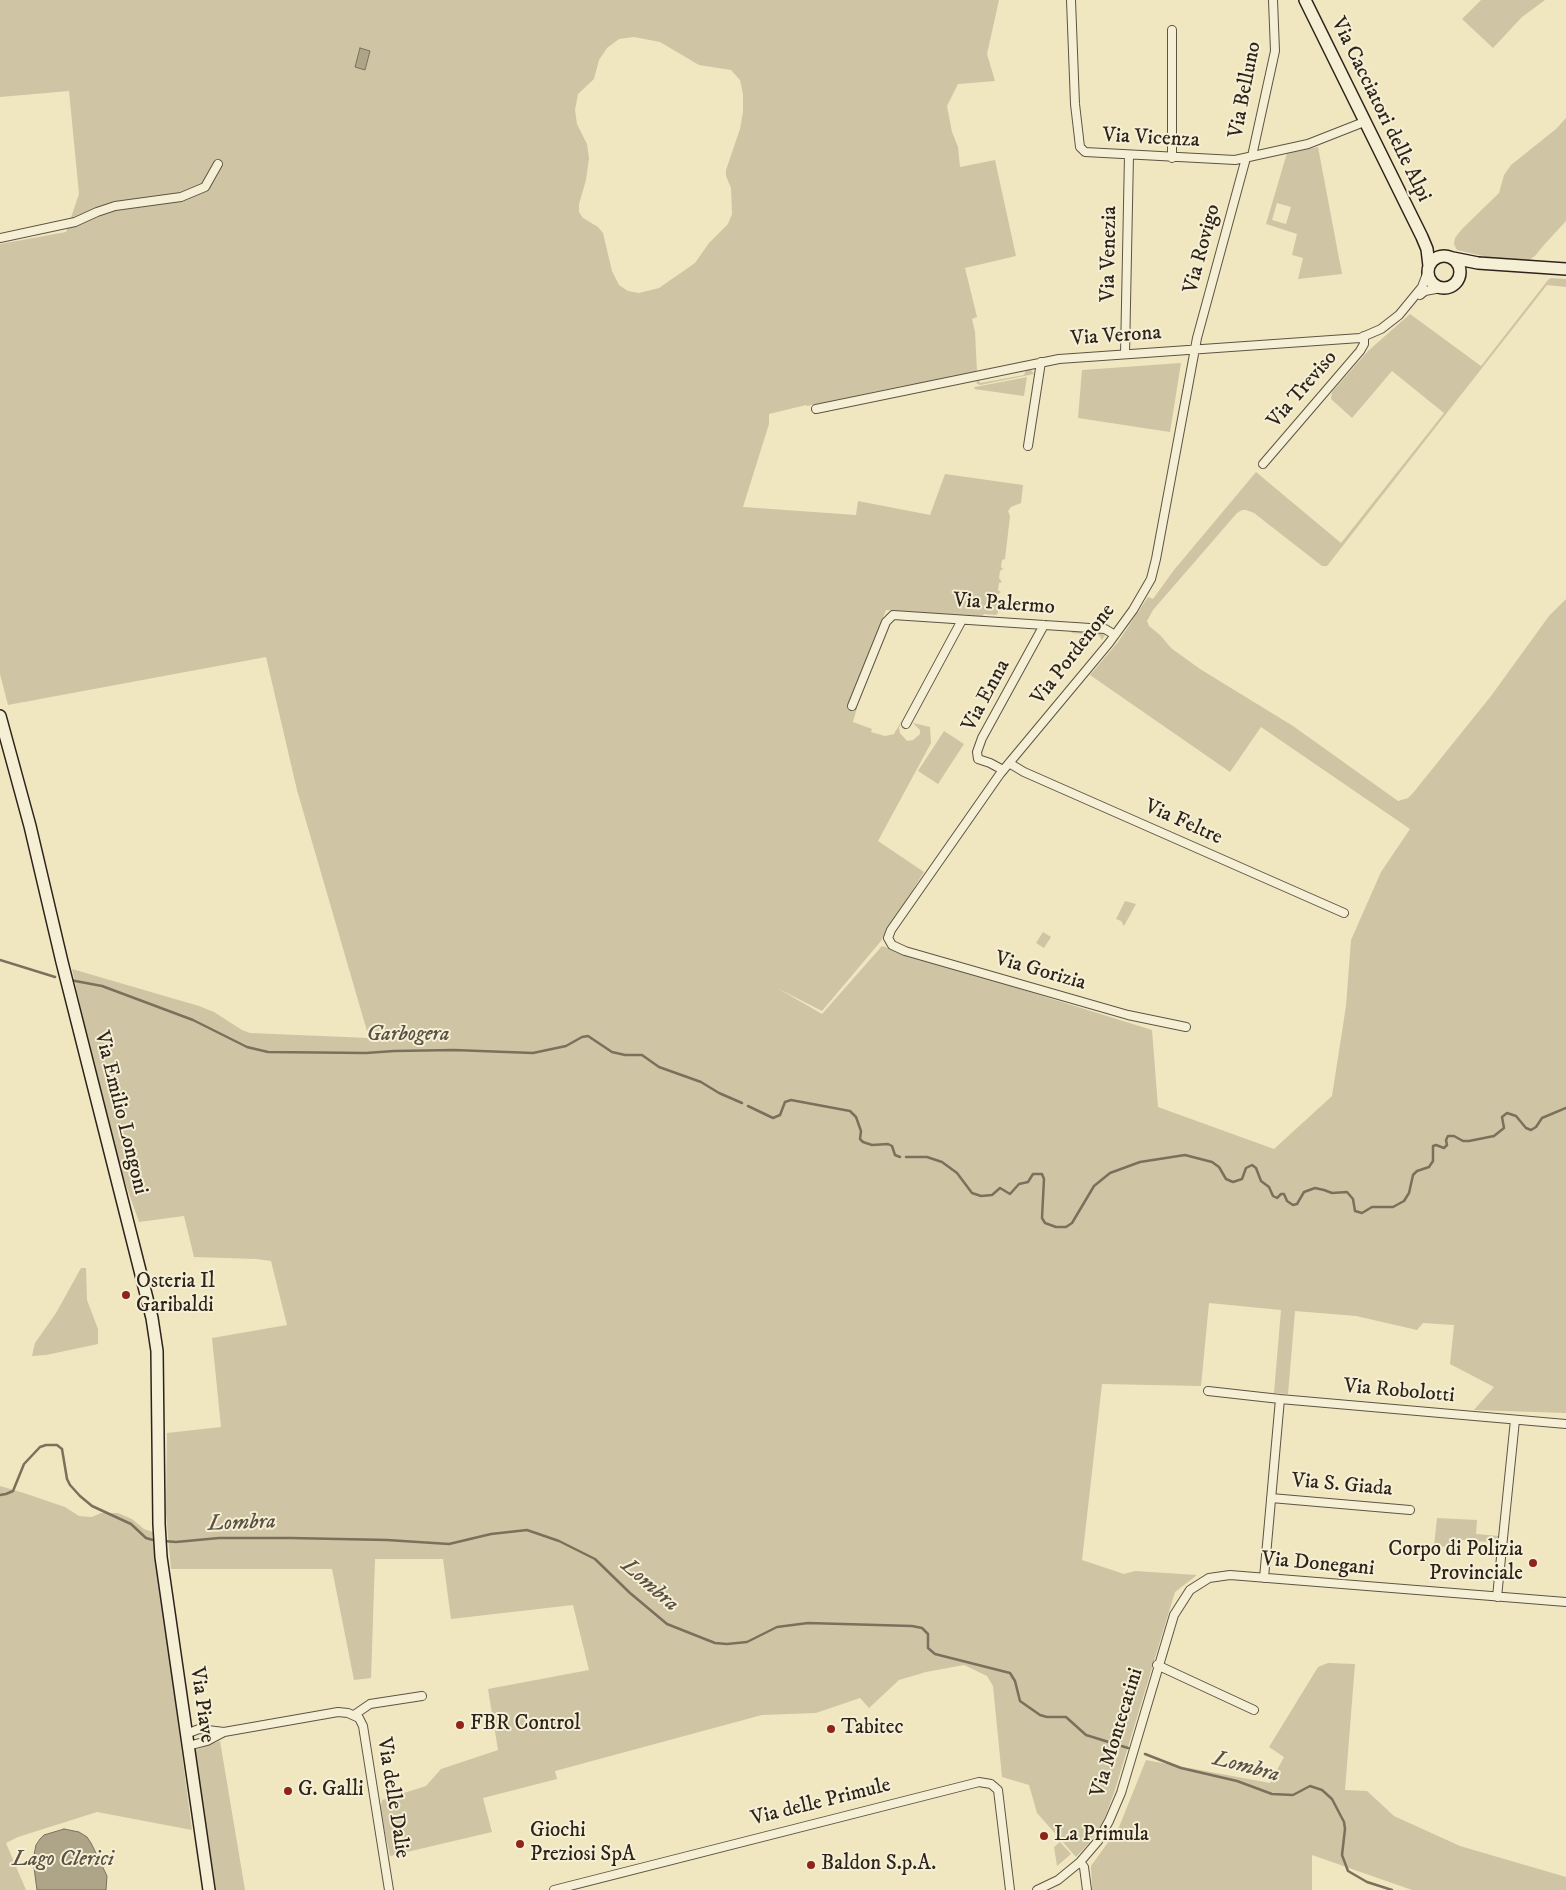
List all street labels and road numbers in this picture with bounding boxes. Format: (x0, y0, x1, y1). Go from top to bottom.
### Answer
street label: Via Cacciatori delle Alpi (1324, 14, 1436, 206)
street label: Via Belluno (1224, 40, 1268, 140)
street label: Via Vicenza (1102, 124, 1200, 154)
street label: Via Rovigo (1179, 202, 1227, 296)
street label: Via Venezia (1097, 206, 1123, 302)
street label: Via Verona (1070, 321, 1162, 353)
street label: Via Treviso (1263, 346, 1343, 434)
street label: Via Palermo (952, 589, 1056, 621)
street label: Via Pordenone (1027, 599, 1121, 711)
street label: Via Enna (958, 656, 1016, 736)
street label: Via Feltre (1140, 795, 1226, 851)
street label: Via Gorizia (992, 947, 1088, 997)
street label: Via Emilio Longoni (87, 1029, 153, 1197)
street label: Via Robolotti (1342, 1375, 1456, 1409)
street label: Via S. Giada (1291, 1469, 1393, 1503)
street label: Via Donegani (1261, 1548, 1375, 1582)
street label: Via Piave (183, 1665, 219, 1745)
street label: Via Montecatini (1086, 1665, 1150, 1801)
street label: Via delle Dalie (370, 1736, 414, 1860)
street label: Via delle Primule (749, 1773, 893, 1833)

